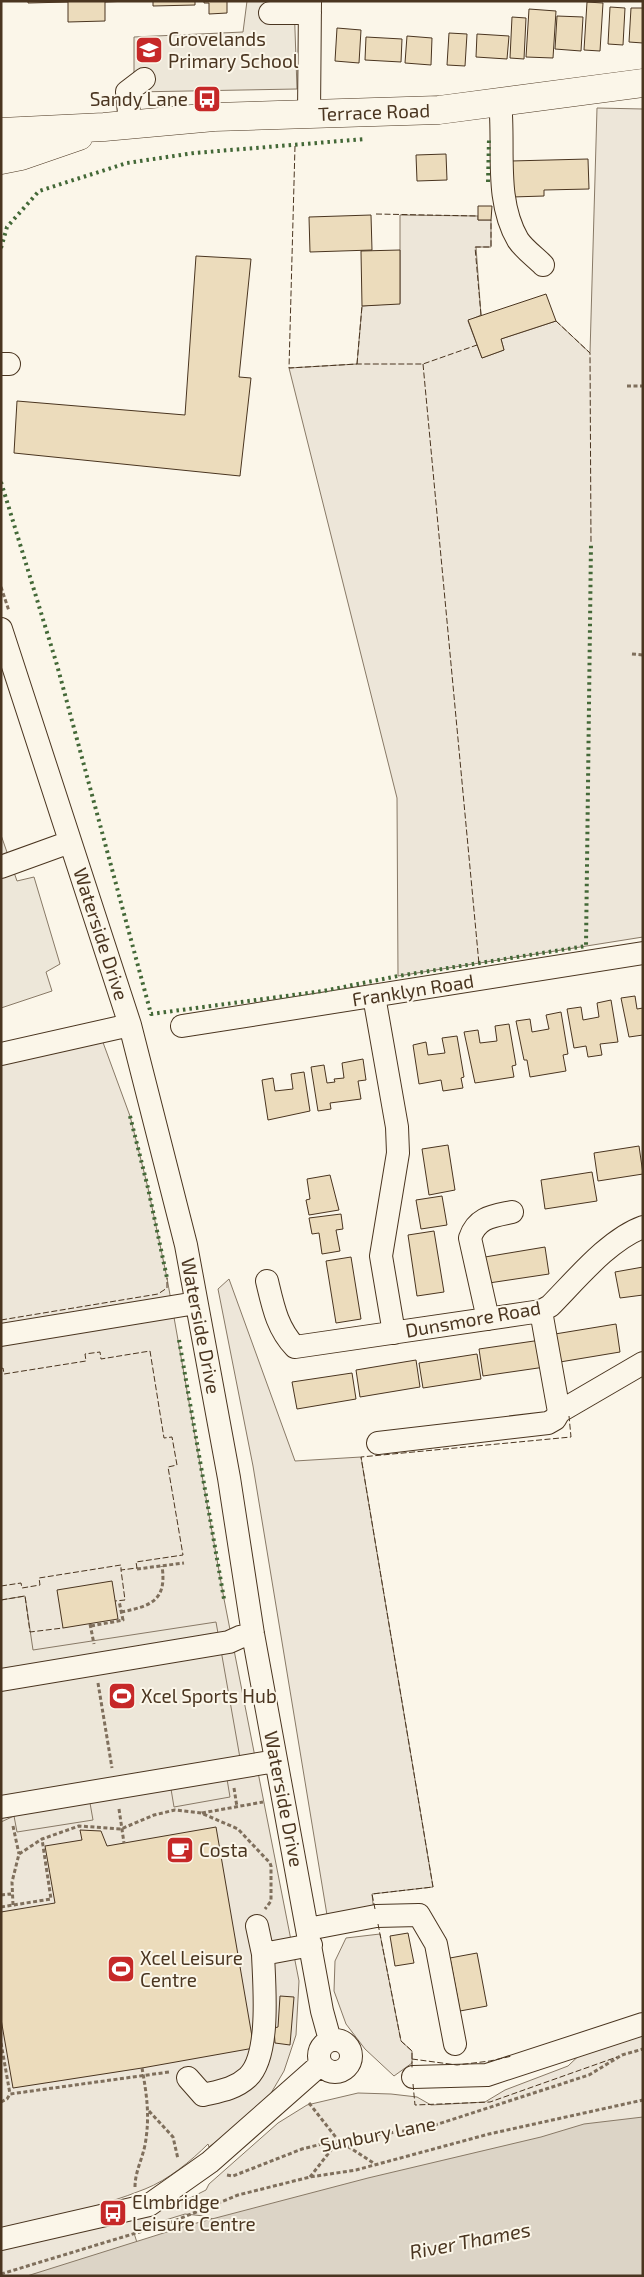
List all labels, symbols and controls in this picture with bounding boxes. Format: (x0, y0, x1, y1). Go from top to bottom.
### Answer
place label: Grovelands Primary School (168, 27, 299, 72)
school or university icon: Grovelands Primary School (134, 35, 164, 65)
bus stop icon: Sandy Lane (192, 84, 222, 114)
place label: Sandy Lane (90, 87, 188, 110)
street label: Terrace Road (318, 98, 430, 125)
street label: Waterside Drive (69, 865, 134, 1003)
street label: Franklyn Road (350, 969, 475, 1010)
street label: Waterside Drive (177, 1256, 226, 1396)
street label: Dunsmore Road (403, 1295, 542, 1342)
sports icon: Xcel Sports Hub (107, 1681, 137, 1711)
place label: Xcel Sports Hub (141, 1684, 277, 1707)
street label: Waterside Drive (260, 1729, 309, 1869)
cafe icon: Costa (165, 1835, 195, 1865)
place label: Costa (199, 1838, 248, 1861)
place label: Xcel Leisure Centre (140, 1946, 243, 1991)
sports icon: Xcel Leisure Centre (106, 1954, 136, 1984)
street label: Sunbury Lane (318, 2111, 438, 2156)
place label: Elmbridge Leisure Centre (132, 2190, 256, 2235)
bus stop icon: Elmbridge Leisure Centre (98, 2198, 128, 2228)
water label: River Thames (407, 2217, 532, 2264)

